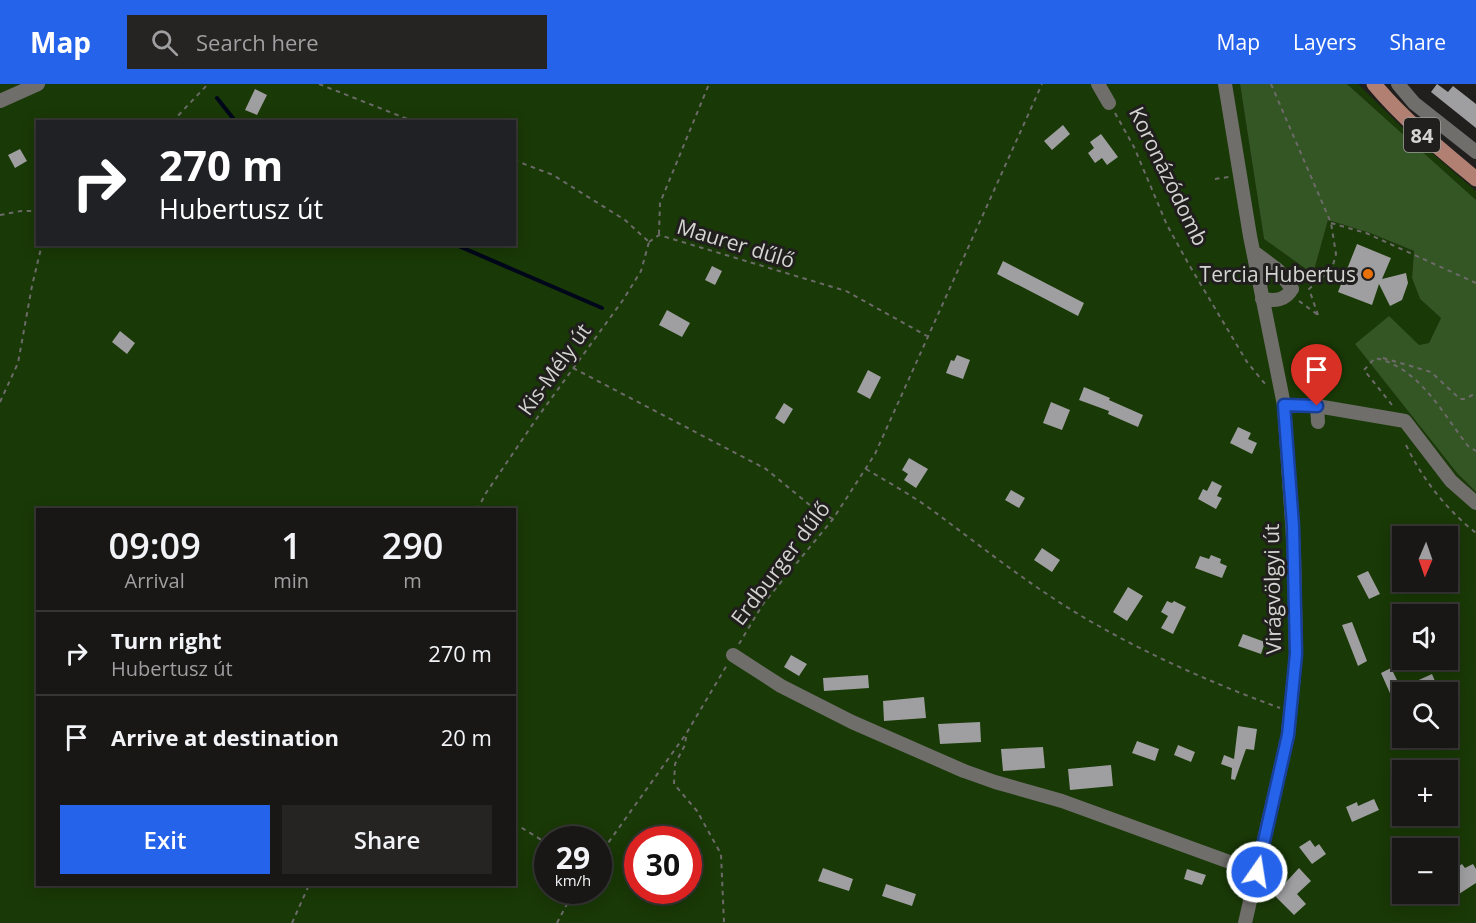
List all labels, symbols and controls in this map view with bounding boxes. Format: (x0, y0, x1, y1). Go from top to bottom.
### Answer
search box (127, 15, 547, 69)
text: Map (30, 23, 91, 61)
icon: search (148, 26, 181, 59)
text: Search here (196, 27, 319, 57)
text: Map (1217, 28, 1260, 56)
text: Layers (1293, 28, 1357, 56)
text: Share (1390, 28, 1446, 56)
street label: Koronázódomb (1123, 102, 1215, 250)
road number: 84 (1404, 118, 1440, 152)
text: 270 m (159, 136, 283, 193)
icon: right (60, 144, 138, 222)
text: Hubertusz út (159, 190, 323, 227)
street label: Maurer dűlő (674, 212, 798, 274)
place label: Tercia Hubertus (1200, 260, 1356, 288)
marker: Tercia Hubertus (1361, 267, 1375, 281)
street label: Kis-Mély út (511, 317, 597, 421)
pin (1291, 344, 1342, 406)
icon: arrive (1300, 353, 1333, 386)
street label: Erdburger dűlő (724, 495, 836, 631)
text: 09:09 (109, 521, 201, 570)
text: 1 (281, 521, 302, 570)
text: 290 (382, 521, 443, 570)
street label: Virágvölgyi út (1257, 523, 1287, 655)
north arrow (1392, 526, 1458, 592)
map controls (1392, 526, 1458, 904)
text: Arrival (125, 567, 185, 594)
text: min (273, 567, 309, 594)
text: m (403, 567, 422, 594)
button: sound (1392, 604, 1458, 670)
text: Turn right (111, 625, 222, 655)
icon: right (60, 637, 93, 670)
text: 270 m (428, 638, 492, 668)
text: Hubertusz út (111, 655, 233, 682)
button: search (1392, 682, 1458, 748)
icon: arrive (60, 721, 93, 754)
text: Arrive at destination (111, 722, 339, 752)
text: 20 m (441, 722, 492, 752)
button: + (1392, 760, 1458, 826)
button: Exit (60, 805, 270, 874)
button: Share (282, 805, 492, 874)
speed limit sign: 30 (624, 826, 702, 904)
text: 29 (556, 837, 590, 878)
button: − (1392, 838, 1458, 904)
position arrow (1225, 840, 1289, 904)
text: km/h (555, 870, 591, 890)

